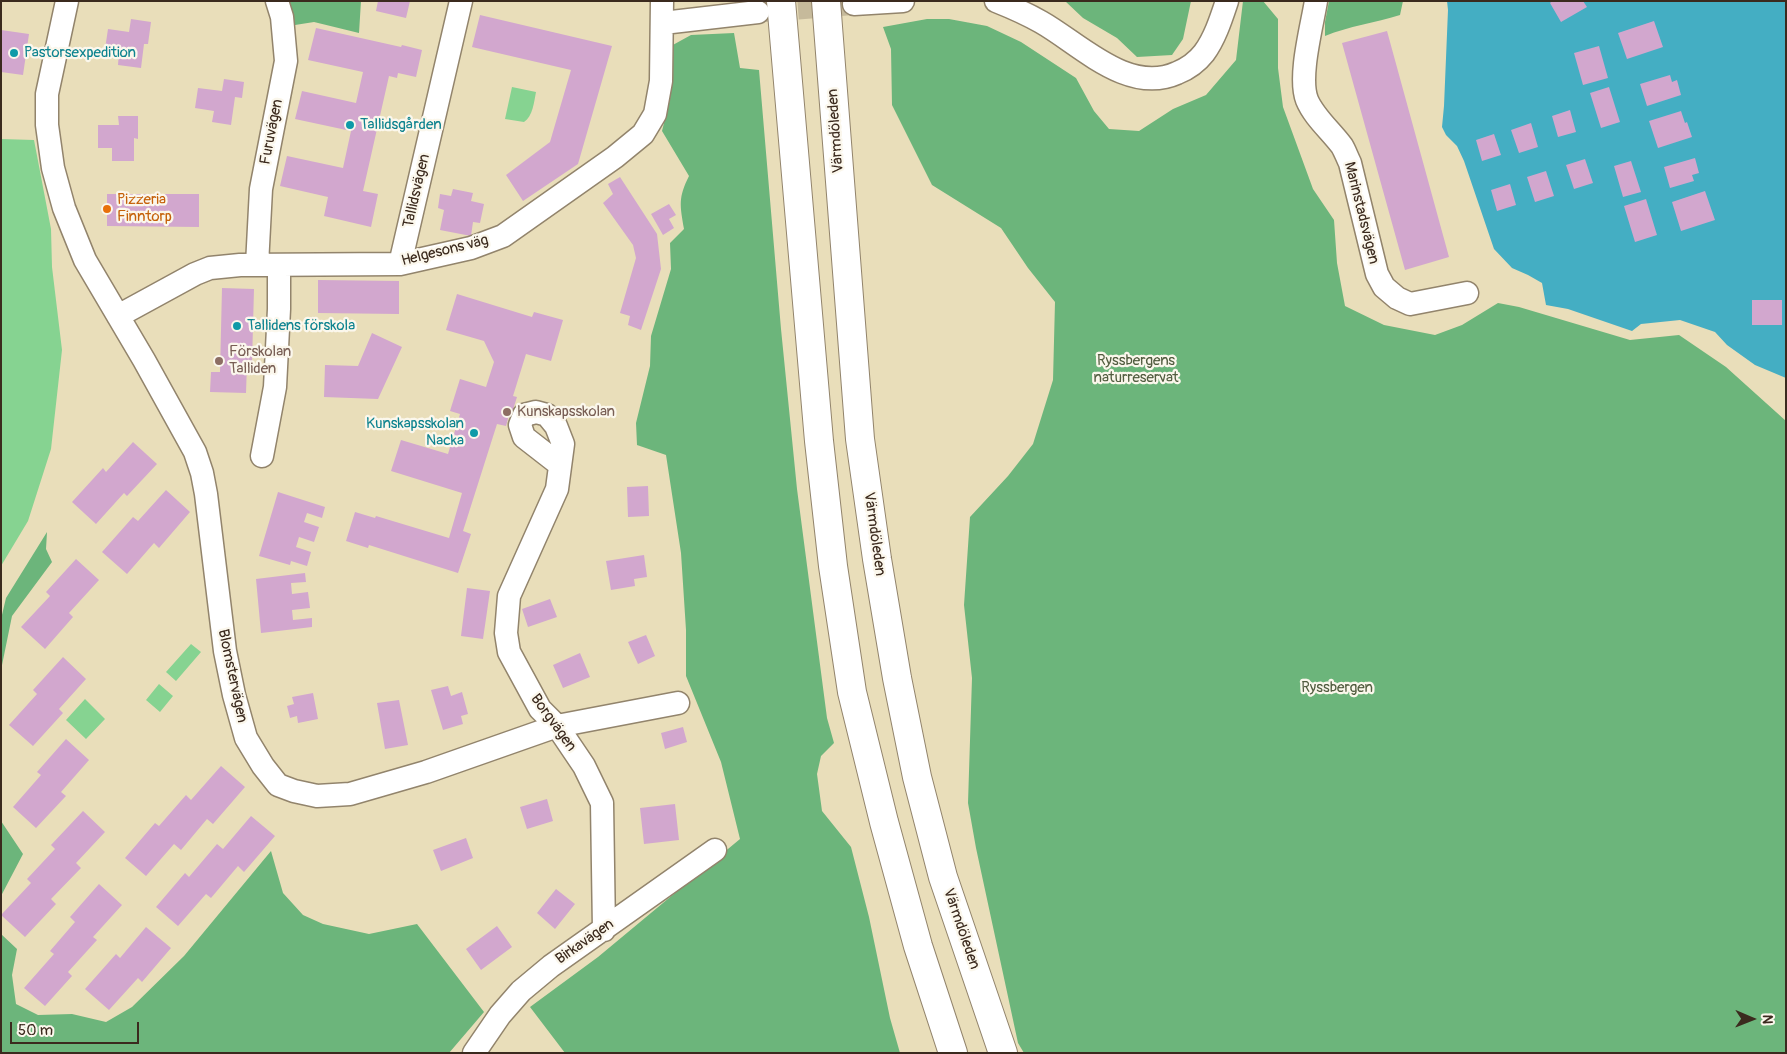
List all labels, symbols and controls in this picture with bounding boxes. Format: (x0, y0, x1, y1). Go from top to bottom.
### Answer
place label: Pastorsexpedition (24, 44, 136, 62)
marker: Pastorsexpedition (8, 47, 20, 59)
street label: Värmdöleden (824, 88, 848, 174)
street label: Furuvägen (257, 98, 287, 166)
place label: Tallidsgården (360, 116, 442, 134)
marker: Tallidsgården (344, 119, 356, 131)
street label: Tallidsvägen (400, 152, 434, 230)
street label: Marinstadsvägen (1340, 160, 1382, 266)
place label: Pizzeria Finntorp (117, 191, 172, 226)
marker: Pizzeria Finntorp (101, 203, 113, 215)
street label: Helgesons väg (400, 232, 490, 270)
place label: Tallidens förskola (247, 317, 355, 335)
marker: Tallidens förskola (231, 320, 243, 332)
place label: Förskolan Talliden (229, 343, 291, 378)
park label: Ryssbergens naturreservat (1093, 352, 1179, 387)
marker: Förskolan Talliden (213, 355, 225, 367)
place label: Kunskapsskolan (517, 403, 615, 421)
marker: Kunskapsskolan (501, 406, 513, 418)
place label: Kunskapsskolan Nacka (366, 415, 464, 450)
marker: Kunskapsskolan Nacka (468, 427, 480, 439)
street label: Värmdöleden (859, 491, 889, 577)
street label: Blomstervägen (213, 628, 251, 724)
park label: Ryssbergen (1301, 679, 1373, 697)
street label: Borgvägen (526, 691, 580, 755)
street label: Värmdöleden (939, 886, 983, 972)
street label: Birkavägen (552, 915, 618, 969)
north arrow (1727, 994, 1777, 1044)
scale bar (12, 1012, 141, 1044)
text: N (1759, 1014, 1776, 1024)
text: 50 m (18, 1021, 53, 1040)

